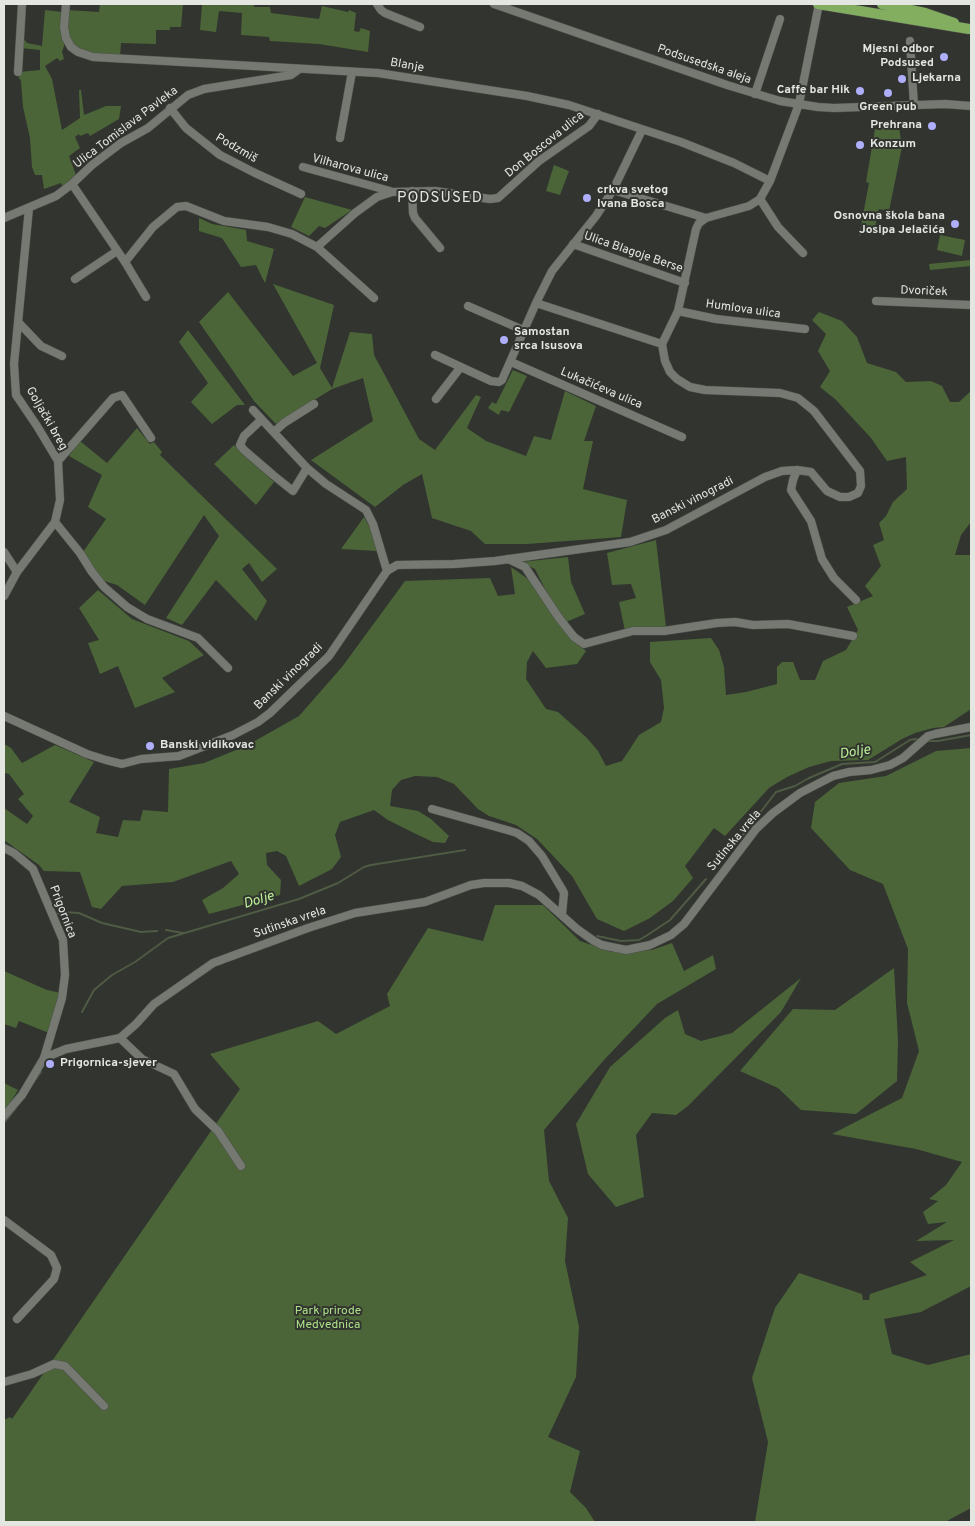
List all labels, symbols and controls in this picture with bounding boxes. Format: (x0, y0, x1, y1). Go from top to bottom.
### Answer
street label: Podsusedska aleja (655, 42, 753, 88)
place label: Mjesni odbor Podsused (862, 43, 934, 71)
marker: Mjesni odbor Podsused (938, 51, 950, 63)
street label: Blanje (389, 56, 425, 76)
place label: Ljekarna (912, 72, 961, 86)
marker: Ljekarna (896, 73, 908, 85)
street label: Ulica Tomislava Pavleka (71, 84, 181, 172)
place label: Caffe bar Hik (777, 84, 850, 98)
marker: Caffe bar Hik (854, 85, 866, 97)
marker: Green pub (882, 87, 894, 99)
place label: Green pub (859, 101, 917, 115)
street label: Don Boscova ulica (503, 109, 587, 181)
place label: Prehrana (870, 119, 922, 133)
marker: Prehrana (926, 120, 938, 132)
street label: Podzmiš (212, 131, 260, 167)
place label: Konzum (870, 138, 916, 152)
marker: Konzum (854, 139, 866, 151)
street label: Vilharova ulica (310, 152, 390, 186)
place label: crkva svetog Ivana Bosca (597, 184, 668, 212)
district label: PODSUSED (396, 190, 484, 208)
marker: crkva svetog Ivana Bosca (581, 192, 593, 204)
place label: Osnovna škola bana Josipa Jelačića (834, 210, 945, 238)
marker: Osnovna škola bana Josipa Jelačića (949, 218, 961, 230)
street label: Ulica Blagoje Berse (582, 229, 684, 277)
street label: Dvoriček (900, 284, 948, 300)
street label: Humlova ulica (705, 298, 781, 322)
place label: Samostan srca Isusova (514, 326, 583, 354)
marker: Samostan srca Isusova (498, 334, 510, 346)
street label: Lukačićeva ulica (558, 365, 644, 413)
street label: Goljački breg (22, 385, 70, 453)
street label: Banski vinogradi (650, 474, 736, 528)
street label: Banski vinogradi (252, 641, 326, 713)
place label: Banski vidikovac (160, 739, 254, 753)
marker: Banski vidikovac (144, 740, 156, 752)
water label: Dolje (838, 742, 872, 764)
street label: Sutinska vrela (705, 807, 765, 875)
street label: Prigornica (45, 884, 79, 940)
water label: Dolje (242, 889, 276, 913)
street label: Sutinska vrela (252, 904, 328, 942)
place label: Prigornica-sjever (60, 1057, 157, 1071)
marker: Prigornica-sjever (44, 1058, 56, 1070)
park label: Park prirode Medvednica (295, 1305, 361, 1333)

